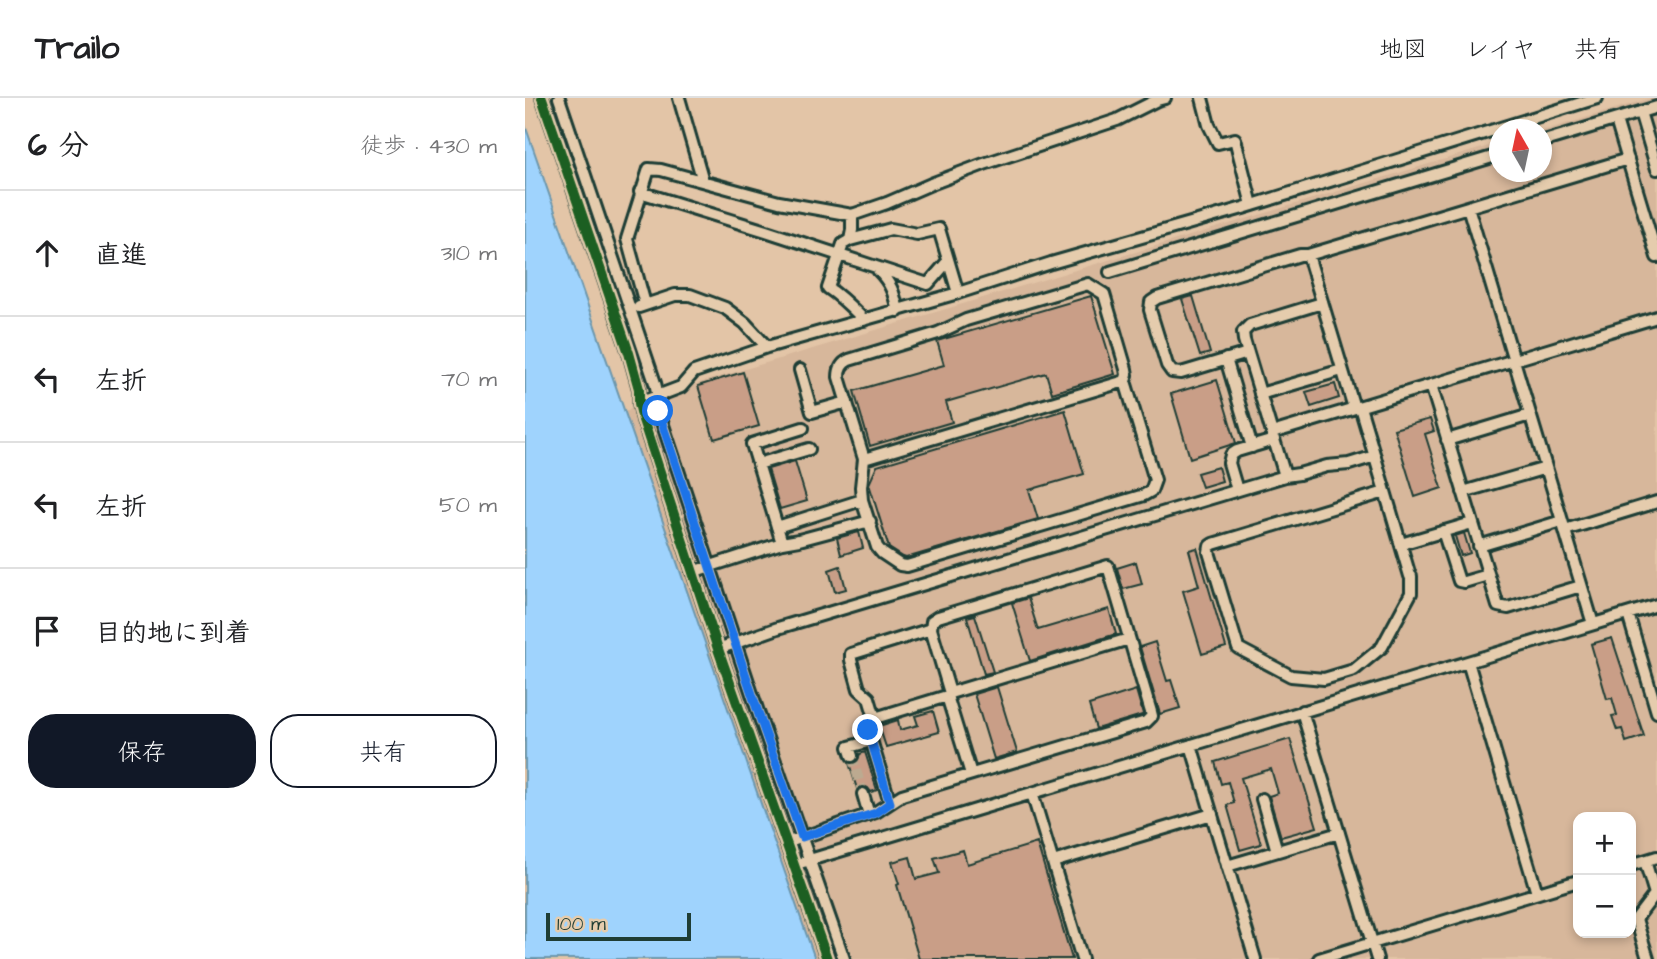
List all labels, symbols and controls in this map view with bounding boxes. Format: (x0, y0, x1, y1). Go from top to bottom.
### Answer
text: Trailo (35, 25, 119, 71)
text: 地図 (1379, 33, 1427, 67)
text: レイヤ (1465, 33, 1536, 67)
text: 共有 (1574, 33, 1622, 67)
north arrow (1489, 119, 1552, 182)
text: 6 分 (28, 125, 89, 167)
text: 徒歩 · 430 m (360, 130, 497, 162)
icon: ahead (28, 234, 66, 272)
text: 直進 (95, 237, 147, 273)
text: 310 m (441, 237, 497, 269)
icon: left (28, 360, 66, 398)
text: 左折 (95, 363, 147, 399)
text: 70 m (441, 363, 497, 395)
route start (642, 395, 673, 426)
icon: left (28, 486, 66, 524)
text: 左折 (95, 489, 147, 525)
text: 50 m (439, 489, 497, 521)
icon: arrive (28, 612, 66, 650)
text: 目的地に到着 (95, 615, 251, 651)
button: 保存 (28, 714, 256, 788)
button: 共有 (270, 714, 497, 788)
route end (852, 714, 883, 745)
map controls (1573, 812, 1636, 938)
button: + (1573, 812, 1636, 875)
button: − (1573, 875, 1636, 938)
scale bar (546, 910, 691, 942)
text: 100 m (557, 911, 606, 938)

